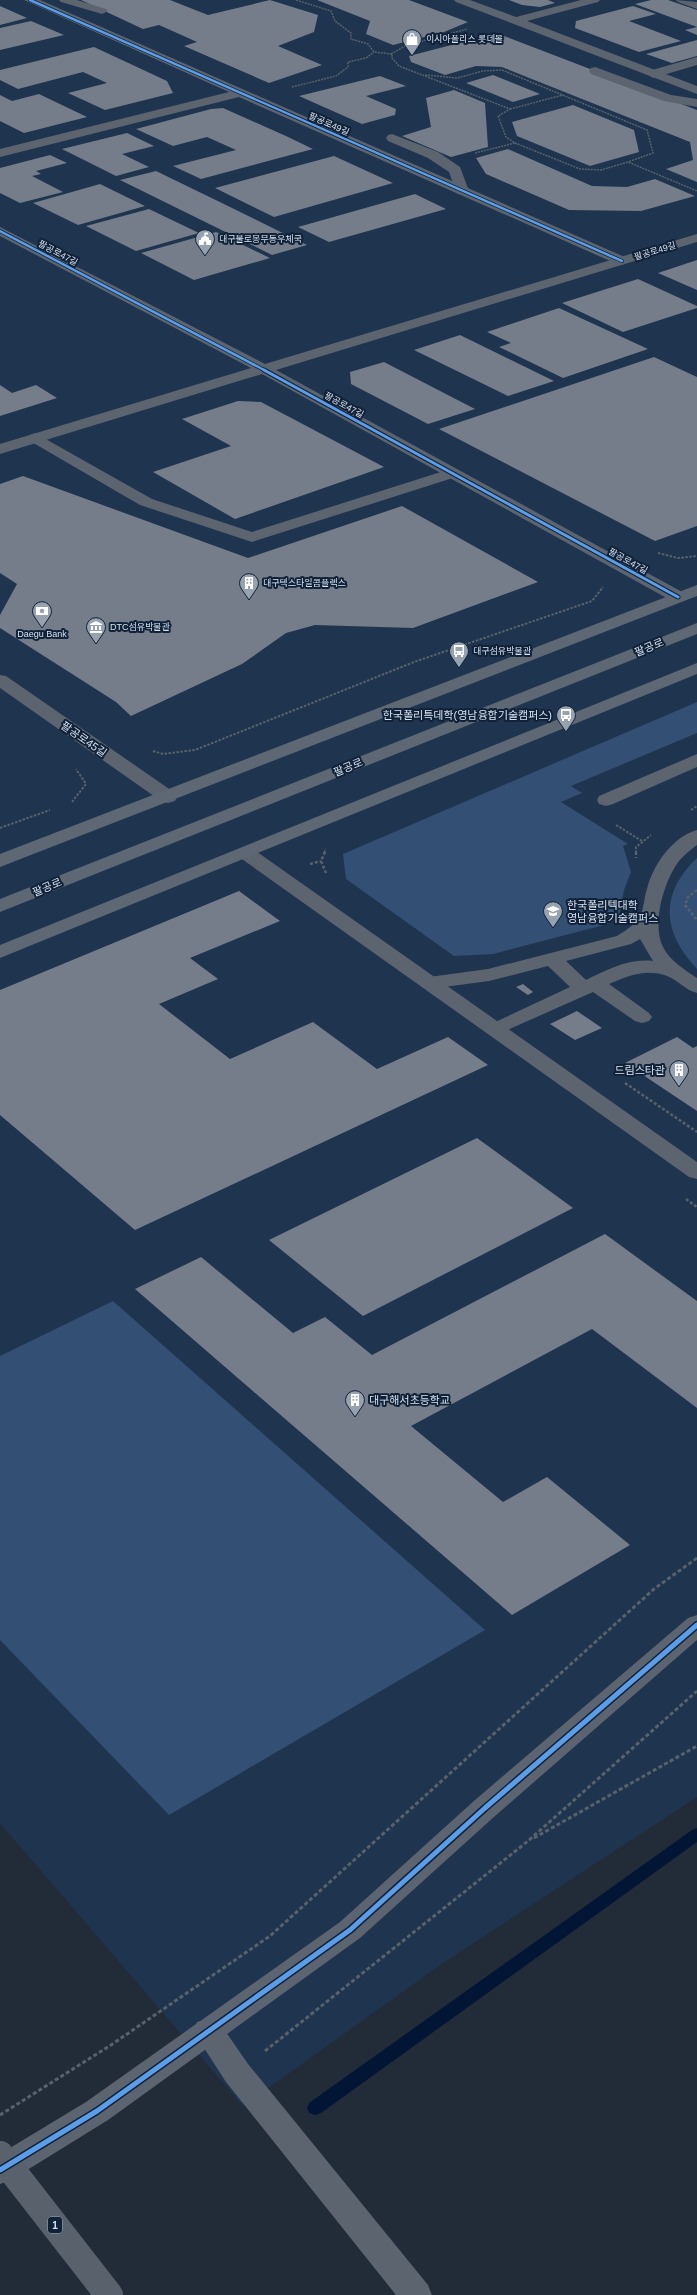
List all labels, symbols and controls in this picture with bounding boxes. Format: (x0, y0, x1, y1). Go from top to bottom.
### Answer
shop icon: 이시아폴리스 롯데몰 (401, 28, 423, 56)
place label: 이시아폴리스 롯데몰 (426, 34, 503, 44)
street label: 팔공로49길 (307, 111, 351, 137)
public building icon: 대구불로봉무동우체국 (194, 228, 216, 256)
place label: 대구불로봉무동우체국 (219, 234, 303, 244)
street label: 팔공로47길 (37, 238, 79, 268)
street label: 팔공로49길 (633, 240, 677, 262)
street label: 팔공로47길 (323, 390, 365, 420)
street label: 팔공로47길 (607, 546, 649, 576)
building icon: 대구텍스타일콤플렉스 (238, 572, 260, 600)
place label: 대구텍스타일콤플렉스 (263, 578, 346, 588)
bank icon: Daegu Bank (31, 600, 53, 628)
museum icon: DTC섬유박물관 (85, 616, 107, 644)
place label: DTC섬유박물관 (110, 622, 171, 632)
place label: Daegu Bank (17, 629, 67, 639)
street label: 팔공로 (633, 636, 665, 658)
bus stop icon: 대구섬유박물관 (448, 640, 470, 668)
place label: 대구섬유박물관 (473, 646, 532, 656)
bus stop icon: 한국폴리특데학(영남융합기술캠퍼스) (555, 704, 577, 732)
place label: 한국폴리특데학(영남융합기술캠퍼스) (383, 709, 552, 721)
street label: 팔공로45길 (59, 719, 109, 759)
street label: 팔공로 (332, 756, 364, 778)
street label: 팔공로 (31, 876, 63, 898)
place label: 한국폴리텍대학 영남융합기술캠퍼스 (567, 899, 658, 924)
school or university icon: 한국폴리텍대학 영남융합기술캠퍼스 (542, 900, 564, 928)
building icon: 드림스타관 (668, 1059, 690, 1087)
place label: 드림스타관 (614, 1064, 665, 1076)
building icon: 대구해서초등학교 (344, 1389, 366, 1417)
place label: 대구해서초등학교 (369, 1394, 450, 1406)
road number: 1 (48, 2217, 62, 2233)

